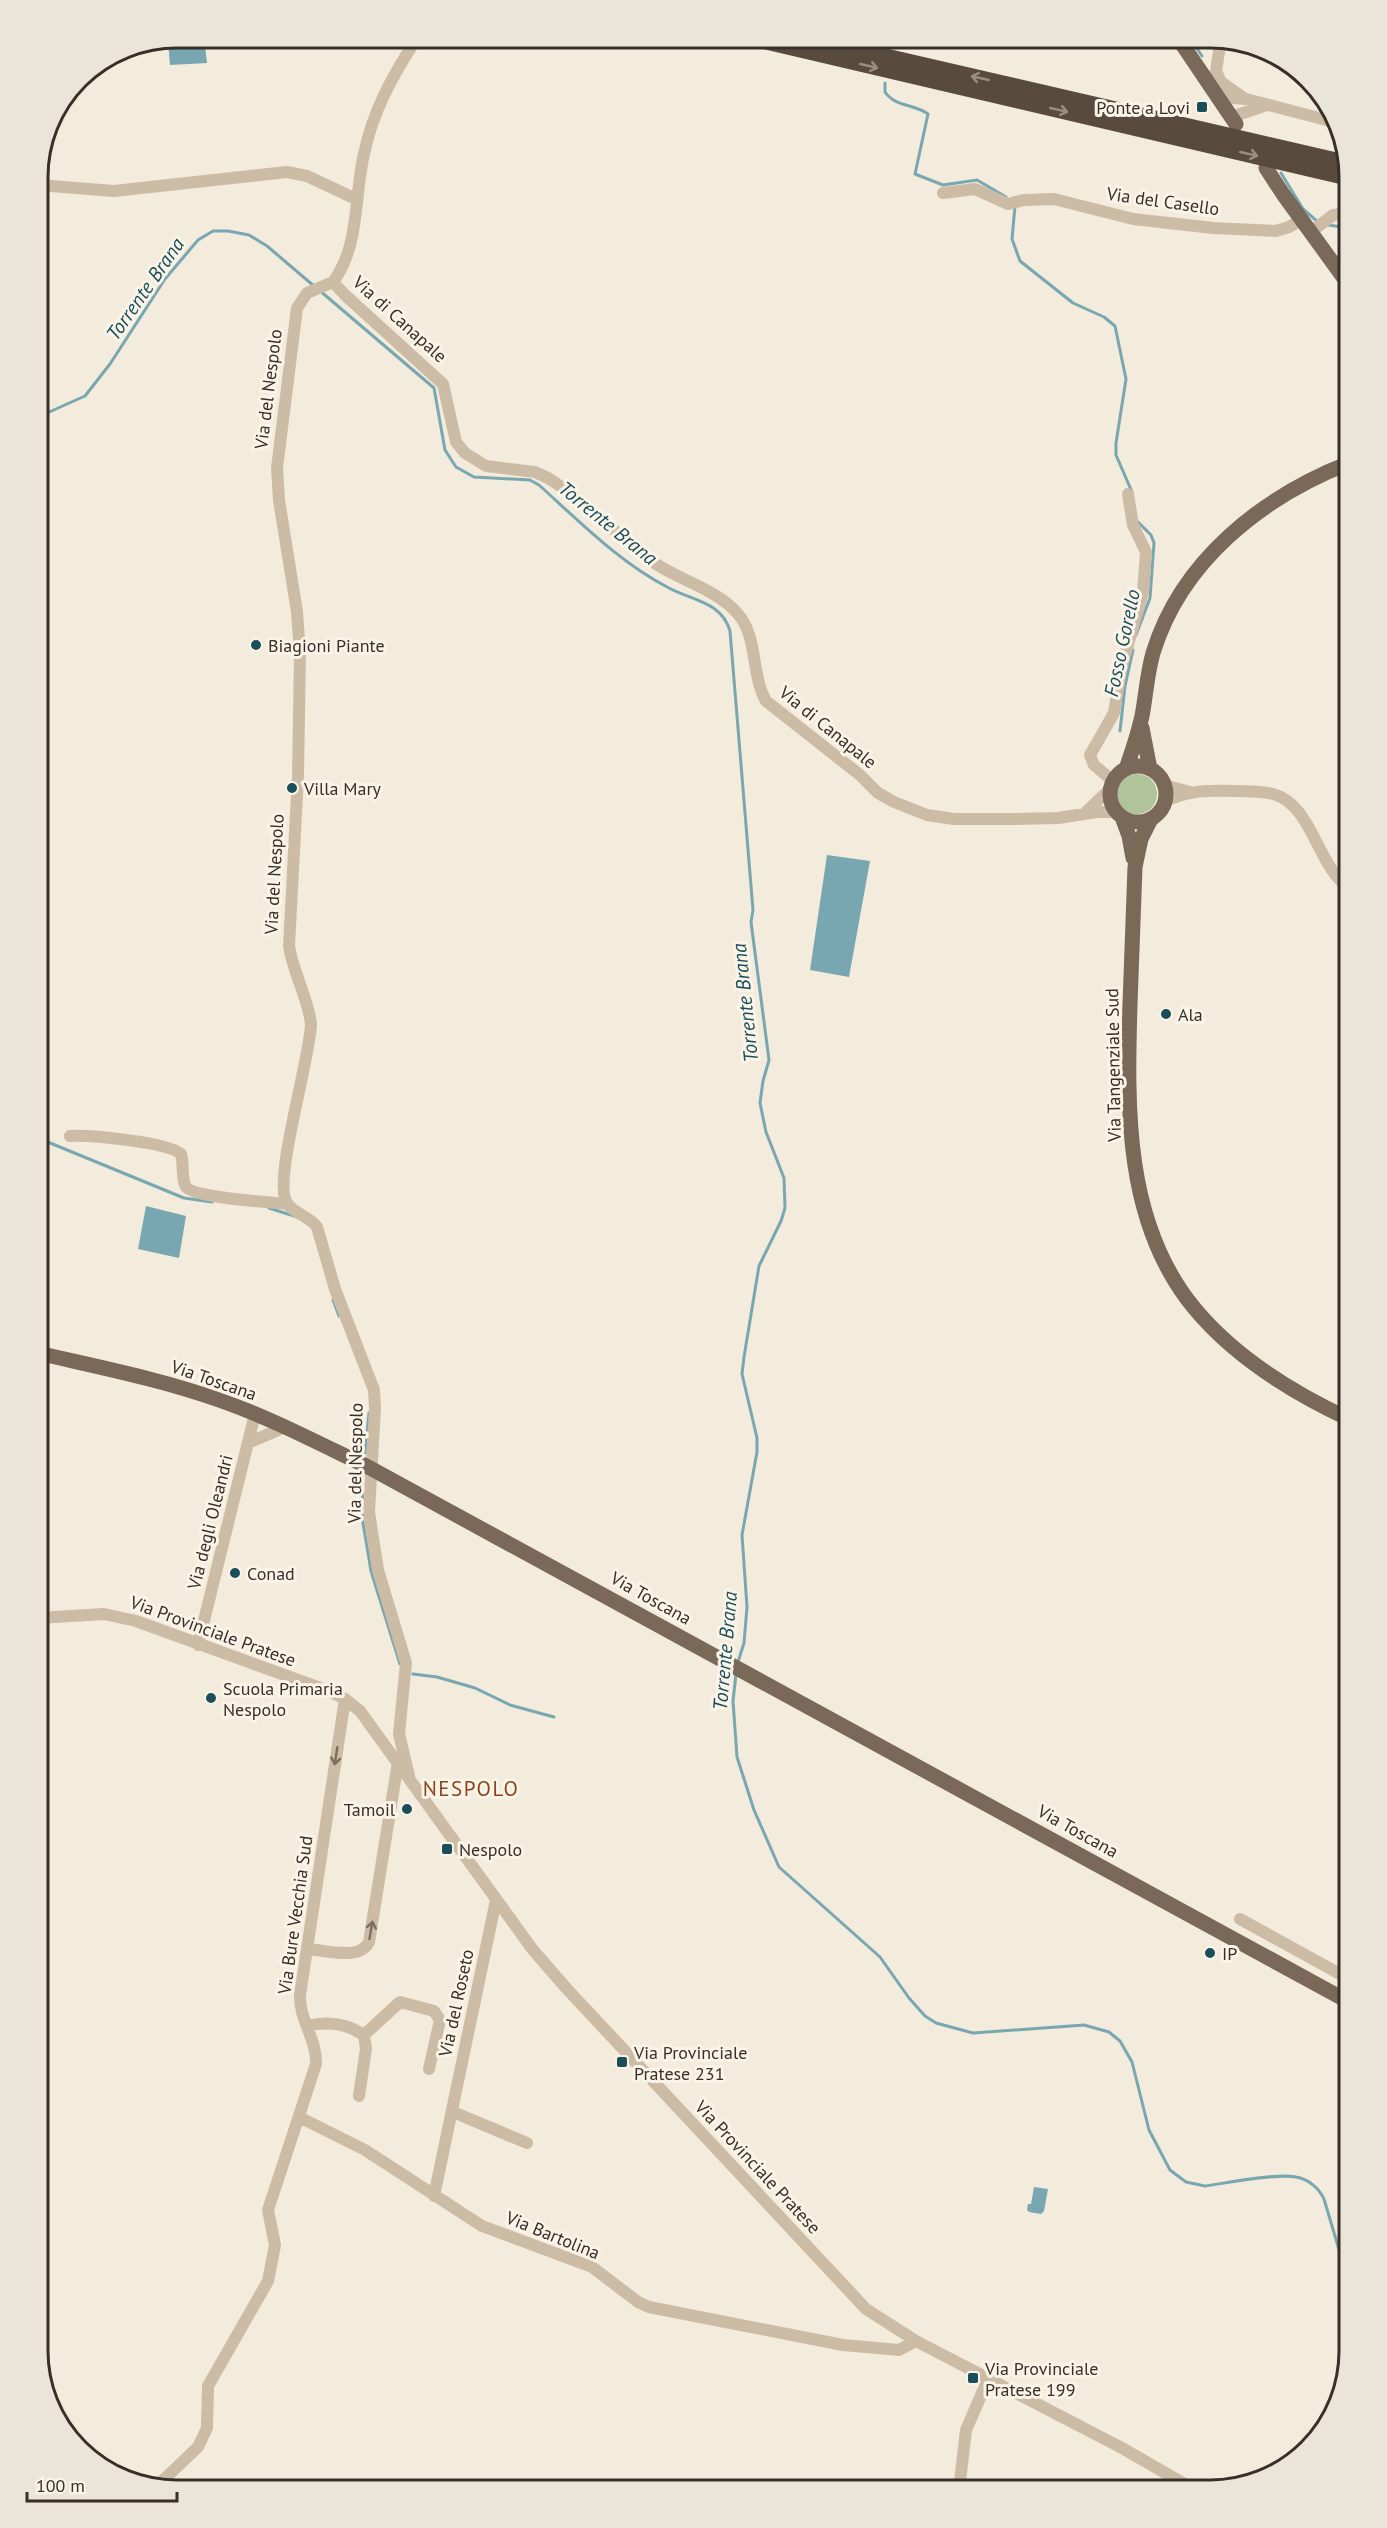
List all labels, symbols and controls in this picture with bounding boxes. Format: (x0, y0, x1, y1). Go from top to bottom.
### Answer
one-way arrow (859, 61, 878, 73)
one-way arrow (971, 72, 990, 83)
place label: Ponte a Lovi (1096, 96, 1190, 119)
marker: Ponte a Lovi (1195, 100, 1209, 114)
one-way arrow (1049, 105, 1068, 117)
one-way arrow (1239, 149, 1258, 161)
street label: Via del Casello (1104, 182, 1221, 220)
water label: Torrente Brana (100, 232, 190, 345)
street label: Via di Canapale (347, 270, 452, 367)
street label: Via del Nespolo (249, 328, 287, 451)
water label: Torrente Brana (553, 475, 663, 571)
water label: Fosso Gorello (1098, 587, 1146, 699)
place label: Biagioni Piante (268, 634, 385, 657)
marker: Biagioni Piante (249, 638, 263, 652)
street label: Via di Canapale (774, 680, 881, 773)
place label: Villa Mary (303, 777, 382, 800)
marker: Villa Mary (285, 781, 299, 795)
street label: Via del Nespolo (259, 813, 289, 936)
water label: Torrente Brana (726, 942, 764, 1064)
street label: Via Tangenziale Sud (1100, 988, 1126, 1143)
place label: Ala (1178, 1003, 1203, 1026)
marker: Ala (1159, 1007, 1173, 1021)
street label: Via Toscana (167, 1354, 260, 1405)
street label: Via del Nespolo (342, 1402, 368, 1525)
street label: Via degli Oleandri (182, 1452, 238, 1593)
place label: Conad (247, 1562, 295, 1585)
marker: Conad (228, 1566, 242, 1580)
street label: Via Toscana (606, 1566, 695, 1630)
street label: Via Provinciale Pratese (126, 1590, 299, 1672)
water label: Torrente Brana (707, 1590, 743, 1712)
place label: Scuola Primaria Nespolo (223, 1677, 343, 1721)
marker: Scuola Primaria Nespolo (204, 1691, 218, 1705)
one-way arrow (331, 1746, 342, 1766)
district label: NESPOLO (423, 1775, 519, 1802)
place label: Tamoil (344, 1798, 396, 1821)
street label: Via Toscana (1033, 1799, 1122, 1863)
marker: Tamoil (400, 1802, 414, 1816)
street label: Via Bure Vecchia Sud (272, 1834, 318, 1997)
place label: Nespolo (459, 1838, 522, 1861)
marker: Nespolo (440, 1842, 454, 1856)
one-way arrow (366, 1921, 377, 1940)
place label: IP (1222, 1942, 1237, 1965)
marker: IP (1203, 1946, 1217, 1960)
street label: Via del Roseto (433, 1947, 479, 2060)
place label: Via Provinciale Pratese 231 (633, 2041, 747, 2085)
marker: Via Provinciale Pratese 231 (615, 2055, 629, 2069)
street label: Via Provinciale Pratese (689, 2095, 826, 2239)
street label: Via Bartolina (502, 2205, 603, 2264)
place label: Via Provinciale Pratese 199 (984, 2357, 1098, 2401)
marker: Via Provinciale Pratese 199 (966, 2371, 980, 2385)
scale bar (27, 2465, 177, 2503)
text: 100 m (36, 2474, 85, 2497)

